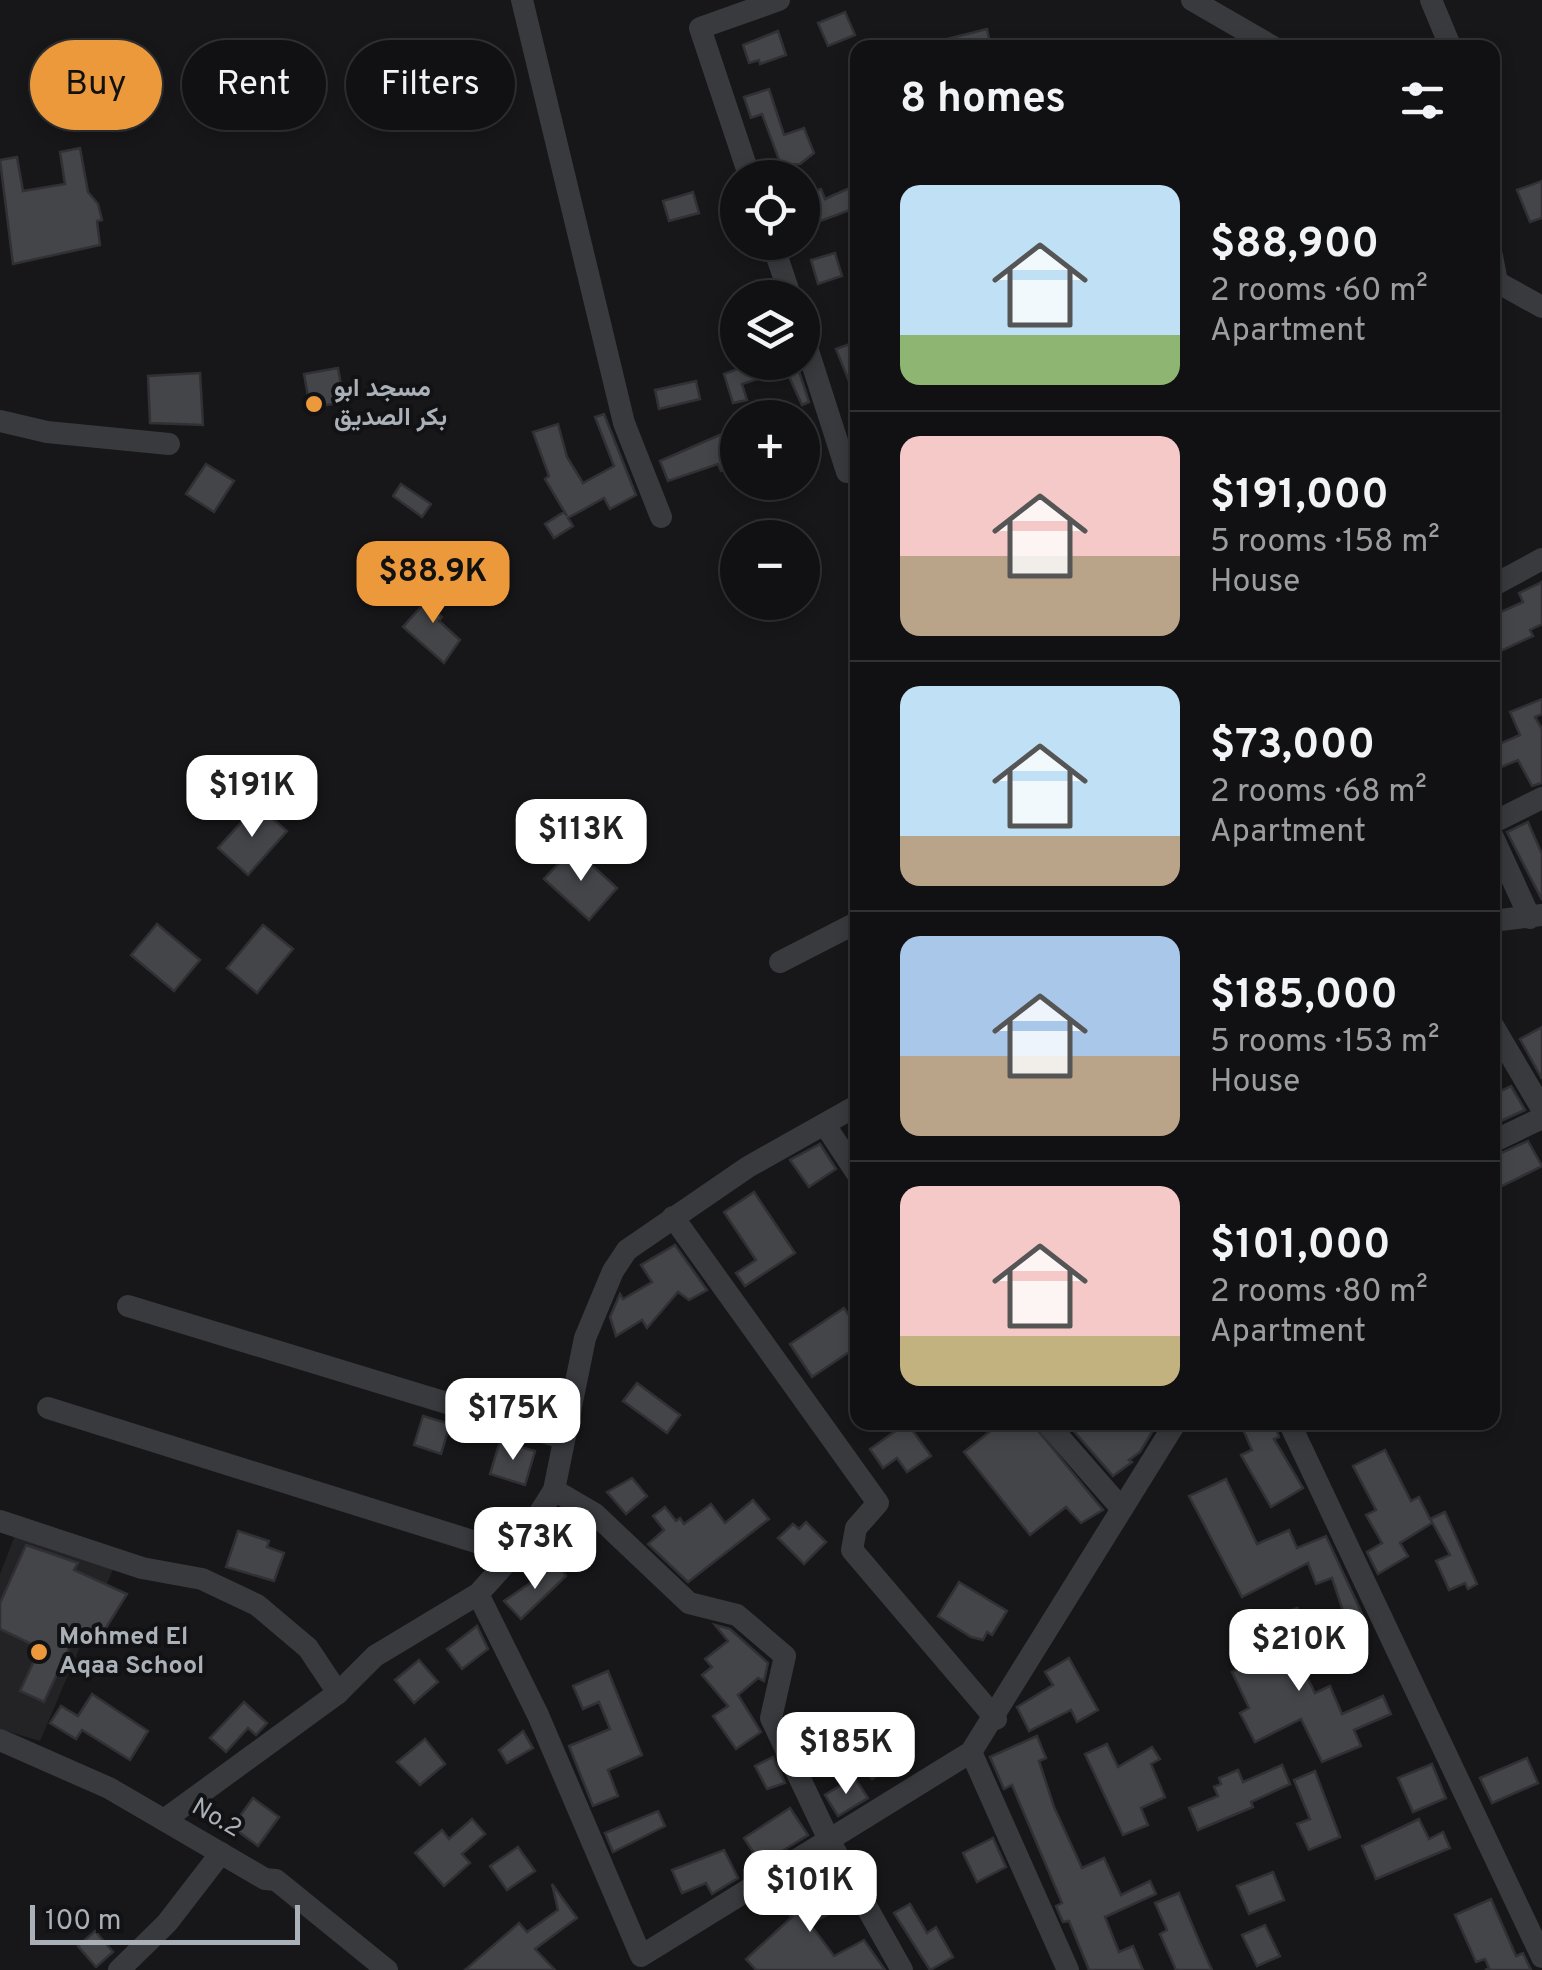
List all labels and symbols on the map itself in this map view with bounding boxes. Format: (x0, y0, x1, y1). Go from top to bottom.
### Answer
place label: مسجد ابو بكر الصديق (334, 374, 447, 435)
marker: مسجد ابو بكر الصديق (303, 393, 325, 415)
pin: $88.9K (352, 541, 514, 626)
pin: $191K (182, 755, 322, 840)
pin: $113K (511, 799, 651, 884)
pin: $175K (443, 1378, 583, 1463)
pin: $73K (476, 1507, 594, 1592)
pin: $210K (1229, 1609, 1369, 1694)
place label: Mohmed El Aqaa School (59, 1622, 204, 1683)
marker: Mohmed El Aqaa School (28, 1641, 50, 1663)
pin: $185K (776, 1712, 916, 1797)
street label: No.2 (185, 1792, 247, 1846)
pin: $101K (740, 1850, 880, 1935)
scale bar (30, 1900, 300, 1944)

